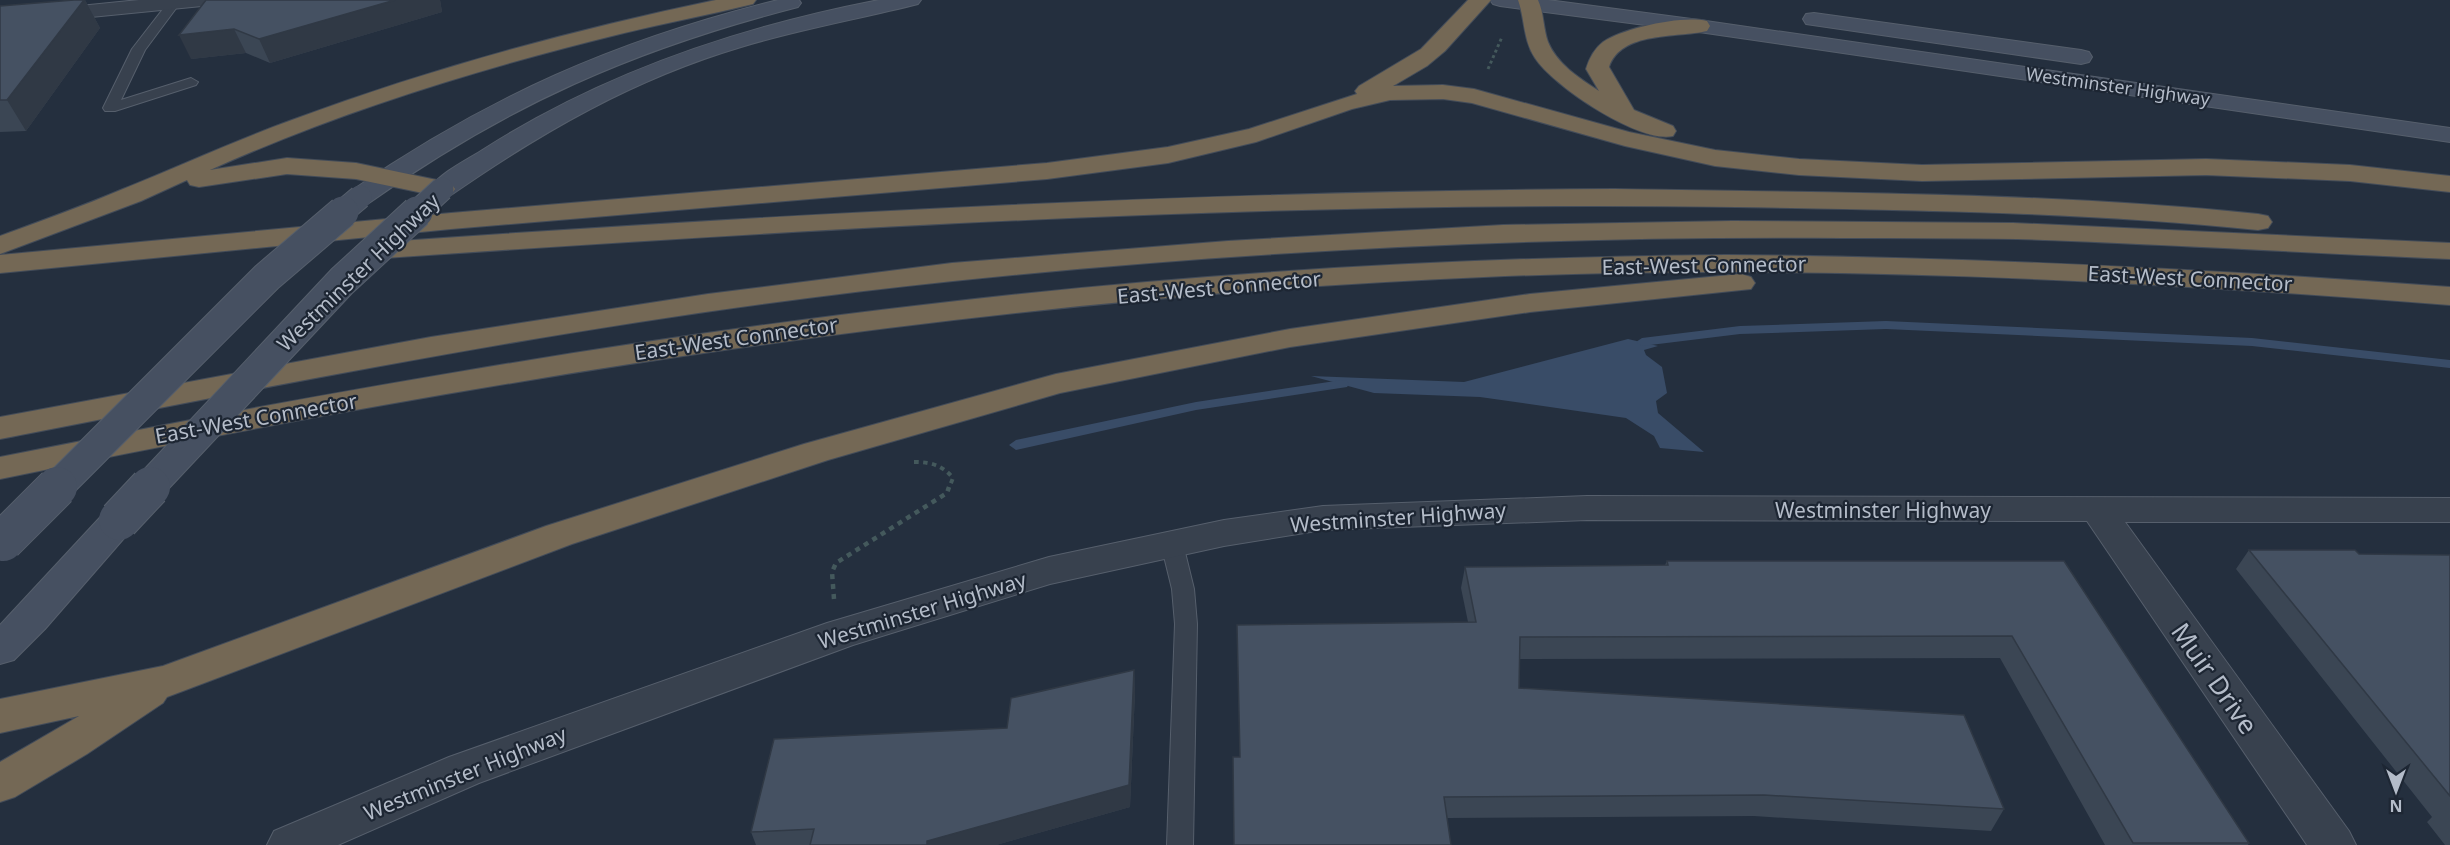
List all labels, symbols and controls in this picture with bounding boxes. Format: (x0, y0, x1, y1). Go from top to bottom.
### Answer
street label: Westminster Highway (2025, 61, 2212, 111)
street label: Westminster Highway (271, 187, 446, 357)
street label: East-West Connector (1601, 249, 1807, 281)
street label: East-West Connector (2087, 259, 2293, 297)
street label: East-West Connector (1116, 264, 1323, 310)
street label: East-West Connector (633, 310, 840, 366)
street label: East-West Connector (153, 386, 360, 450)
street label: Westminster Highway (1289, 495, 1507, 539)
street label: Westminster Highway (1775, 496, 1991, 524)
street label: Westminster Highway (815, 565, 1030, 655)
street label: Muir Drive (2164, 615, 2266, 741)
street label: Westminster Highway (360, 719, 571, 826)
north arrow (2366, 761, 2426, 821)
text: N (2389, 795, 2403, 817)

